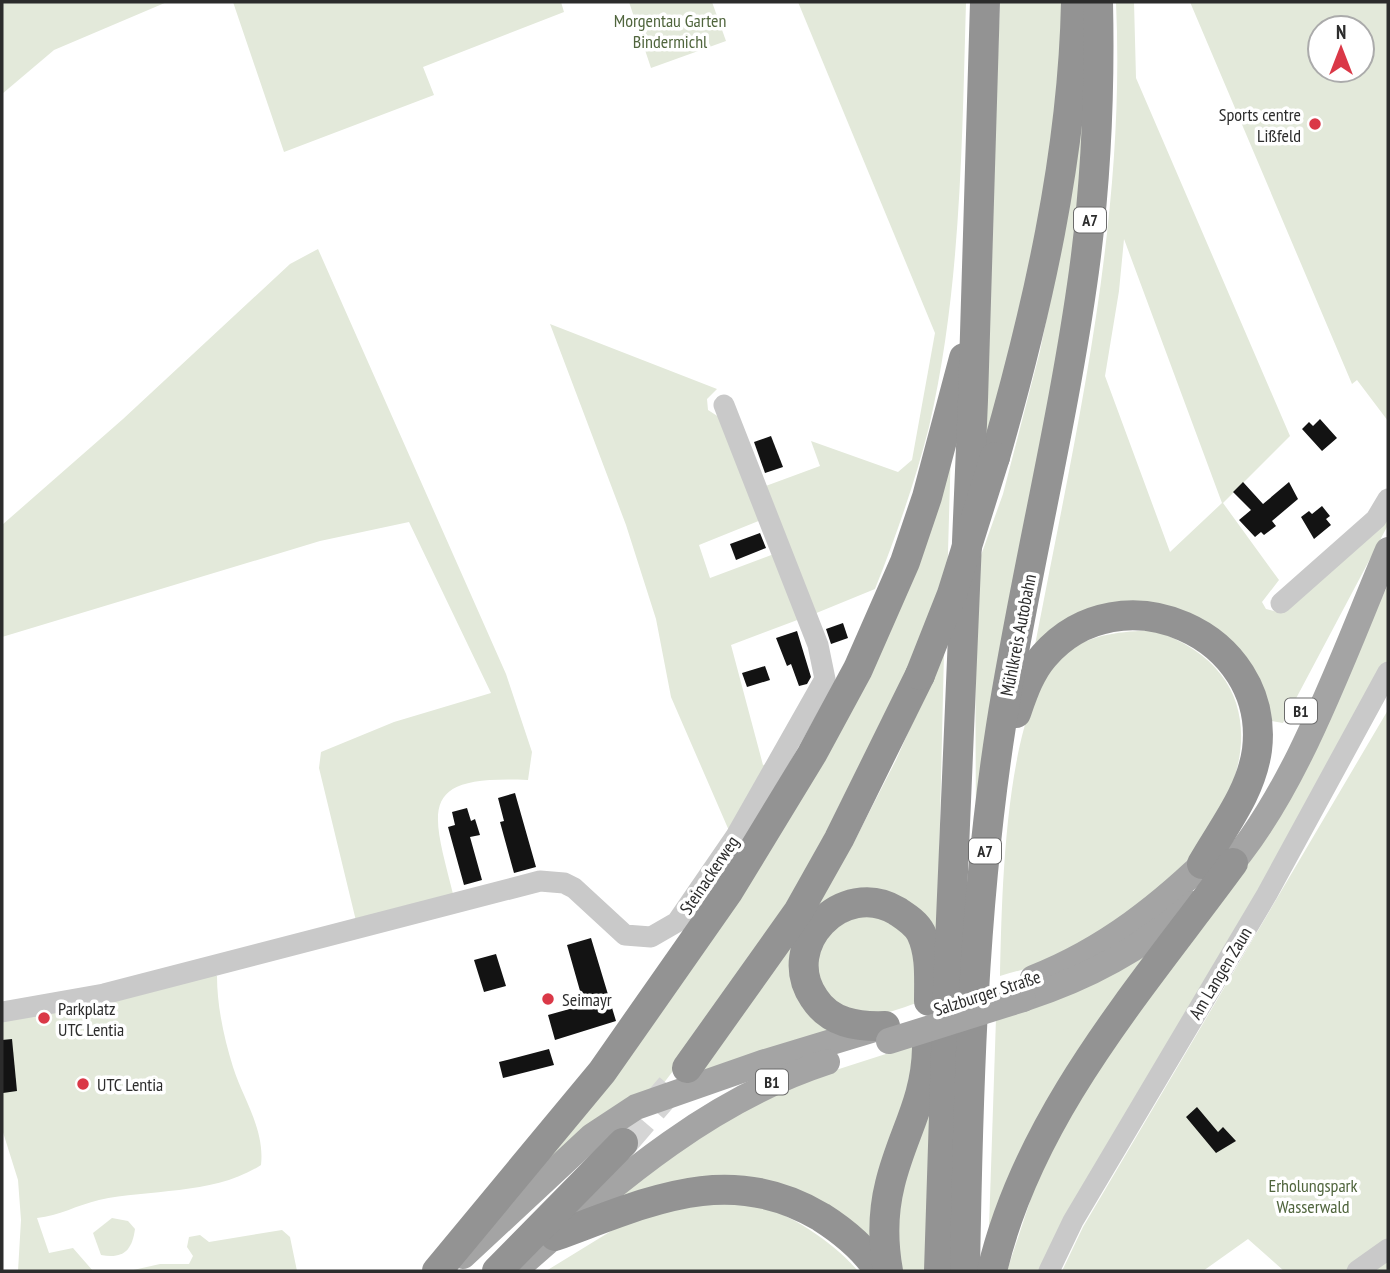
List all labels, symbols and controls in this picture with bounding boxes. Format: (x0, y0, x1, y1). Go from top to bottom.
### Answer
park label: Morgentau Garten Bindermichl (614, 9, 726, 53)
north arrow (1306, 14, 1376, 84)
text: N (1336, 20, 1346, 44)
place label: Sports centre Lißfeld (1219, 103, 1301, 147)
marker: Sports centre Lißfeld (1307, 116, 1323, 132)
road number: A7 (1074, 208, 1106, 232)
street label: Mühlkreis Autobahn (995, 572, 1041, 698)
road number: B1 (1285, 698, 1317, 724)
street label: Steinackerweg (674, 831, 744, 919)
road number: A7 (969, 838, 1001, 864)
street label: Am Langen Zaun (1183, 923, 1257, 1023)
street label: Salzburger Straße (931, 965, 1043, 1021)
place label: Seimayr (562, 988, 612, 1011)
marker: Seimayr (540, 991, 556, 1007)
place label: Parkplatz UTC Lentia (58, 997, 124, 1041)
marker: Parkplatz UTC Lentia (36, 1010, 52, 1026)
road number: B1 (756, 1070, 788, 1094)
place label: UTC Lentia (97, 1073, 163, 1096)
marker: UTC Lentia (75, 1076, 91, 1092)
park label: Erholungspark Wasserwald (1268, 1174, 1358, 1218)

